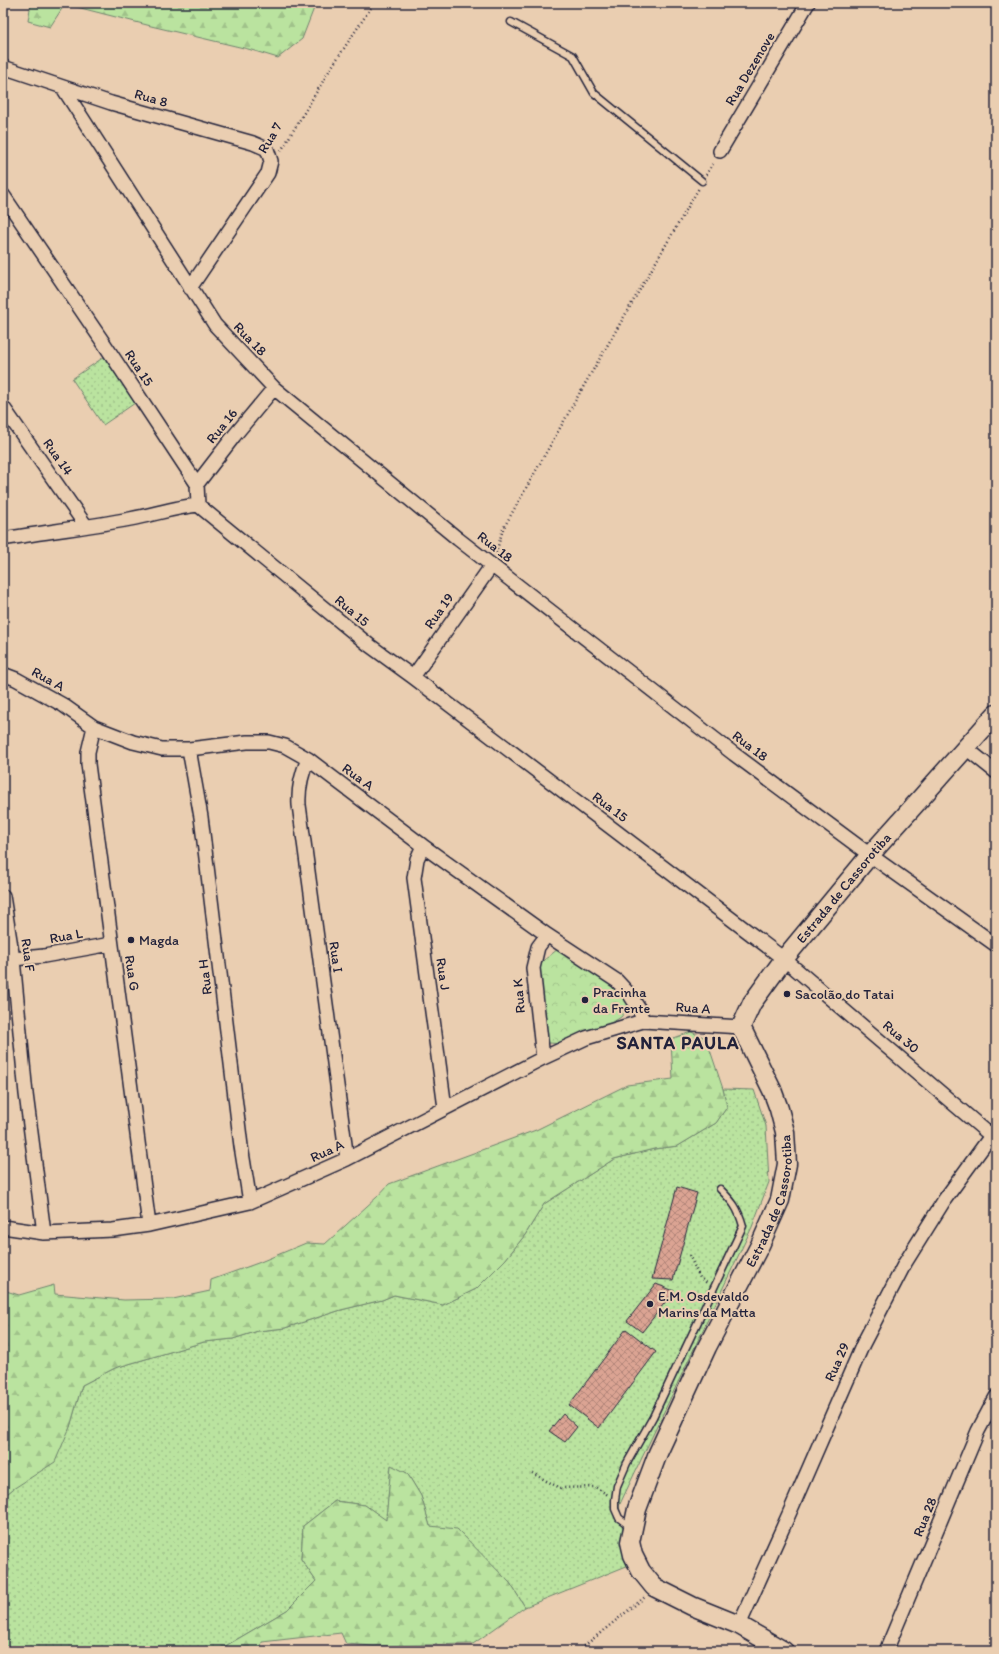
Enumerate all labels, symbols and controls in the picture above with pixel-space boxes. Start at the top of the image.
street label: Rua Dezenove [721,29,779,109]
street label: Rua 8 [132,85,170,111]
street label: Rua 7 [254,119,286,157]
street label: Rua 18 [230,319,270,360]
street label: Rua 15 [121,347,157,389]
street label: Rua 16 [203,405,241,447]
street label: Rua 14 [39,435,77,479]
street label: Rua 18 [474,528,516,566]
street label: Rua 19 [421,590,457,632]
street label: Rua 15 [331,592,373,630]
street label: Rua A [28,663,68,695]
street label: Rua 18 [729,727,772,765]
street label: Rua A [339,760,377,794]
street label: Rua 15 [589,788,631,826]
street label: Estrada de Cassorotiba [792,829,894,946]
street label: Rua L [48,925,84,947]
place label: Magda [139,932,179,949]
marker: Magda [126,935,136,945]
street label: Rua F [17,937,39,973]
street label: Rua I [325,940,347,974]
street label: Rua G [121,954,143,992]
street label: Rua J [432,957,454,991]
street label: Rua H [194,958,216,996]
street label: Rua K [509,978,529,1014]
place label: Pracinha da Frente [593,984,650,1017]
place label: Sacolão do Tatai [795,986,894,1003]
marker: Sacolão do Tatai [782,989,792,999]
marker: Pracinha da Frente [580,995,590,1005]
street label: Rua A [675,998,711,1018]
street label: Rua 30 [879,1017,923,1057]
district label: SANTA PAULA [617,1032,740,1054]
street label: Estrada de Cassorotiba [742,1134,796,1270]
street label: Rua A [307,1136,347,1166]
place label: E.M. Osdevaldo Marins da Matta [658,1288,756,1321]
marker: E.M. Osdevaldo Marins da Matta [645,1299,655,1309]
street label: Rua 29 [821,1340,853,1384]
street label: Rua 28 [909,1494,941,1539]

